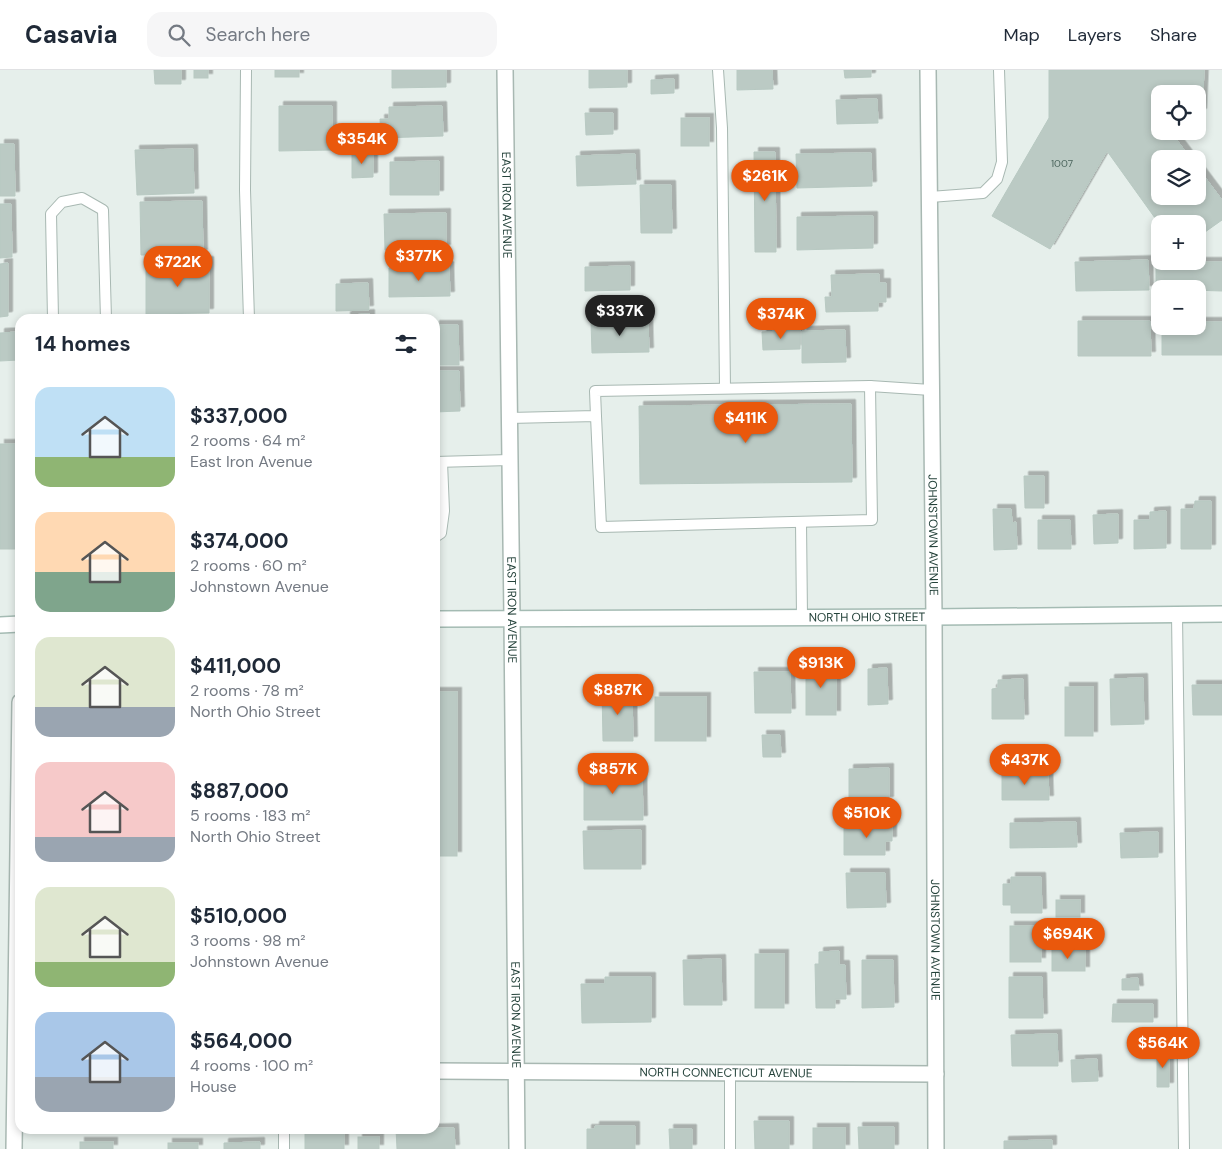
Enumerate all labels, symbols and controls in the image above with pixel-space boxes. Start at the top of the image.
search box [147,12,497,57]
text: Casavia [25,19,117,50]
icon: search [165,21,193,49]
text: Search here [205,22,310,47]
text: Map [1004,23,1040,47]
text: Layers [1068,23,1122,47]
text: Share [1150,23,1197,47]
map controls [1151,85,1206,335]
button: locate [1151,85,1206,140]
pin: $354K [327,122,397,165]
text: $354K [337,128,387,149]
button: layers [1151,150,1206,205]
street label: EAST IRON AVENUE [498,152,515,259]
house number: 1007 [1051,157,1073,170]
pin: $261K [730,160,800,202]
text: $261K [742,165,788,186]
button: + [1151,215,1206,270]
pin: $377K [384,240,454,282]
text: $377K [396,245,442,266]
pin: $722K [143,246,213,288]
text: $722K [155,251,202,272]
button: − [1151,280,1206,335]
pin: $337K [585,294,655,337]
pin: $374K [746,298,816,340]
text: $337K [596,300,644,321]
text: $374K [757,303,805,324]
text: 14 homes [35,330,131,358]
icon: filters [392,330,420,358]
text: $337,000 [190,402,288,430]
pin: $411K [711,402,781,444]
icon: home [75,407,135,467]
text: $411K [725,407,767,428]
text: 2 rooms · 64 m² [190,430,306,451]
text: East Iron Avenue [190,451,313,472]
street label: JOHNSTOWN AVENUE [924,474,942,596]
text: $374,000 [190,527,289,555]
icon: home [75,532,135,592]
text: 2 rooms · 60 m² [190,555,307,576]
street label: EAST IRON AVENUE [503,556,520,664]
text: Johnstown Avenue [190,576,329,597]
street label: NORTH OHIO STREET [809,609,926,626]
pin: $913K [786,646,856,689]
text: $411,000 [190,652,281,680]
text: $913K [798,652,844,673]
icon: home [75,657,135,717]
pin: $887K [583,674,653,716]
text: $887K [594,679,642,700]
text: 2 rooms · 78 m² [190,680,304,701]
text: North Ohio Street [190,701,321,722]
pin: $437K [990,744,1060,786]
text: $437K [1001,749,1049,770]
pin: $857K [578,752,648,795]
text: $857K [589,758,637,779]
text: $887,000 [190,777,289,805]
icon: home [75,782,135,842]
pin: $510K [832,796,902,839]
text: $510K [843,802,891,823]
text: 5 rooms · 183 m² [190,805,311,826]
text: North Ohio Street [190,826,321,847]
street label: JOHNSTOWN AVENUE [927,879,943,1001]
text: $510,000 [190,902,287,930]
icon: home [75,907,135,967]
pin: $694K [1033,918,1103,960]
text: $694K [1043,923,1093,944]
text: 3 rooms · 98 m² [190,930,306,951]
text: Johnstown Avenue [190,951,329,972]
street label: EAST IRON AVENUE [507,961,524,1069]
pin: $564K [1128,1026,1198,1069]
text: $564,000 [190,1027,292,1055]
icon: home [75,1032,135,1092]
text: $564K [1138,1032,1188,1053]
text: 4 rooms · 100 m² [190,1055,313,1076]
street label: NORTH CONNECTICUT AVENUE [639,1064,813,1081]
text: House [190,1076,237,1097]

